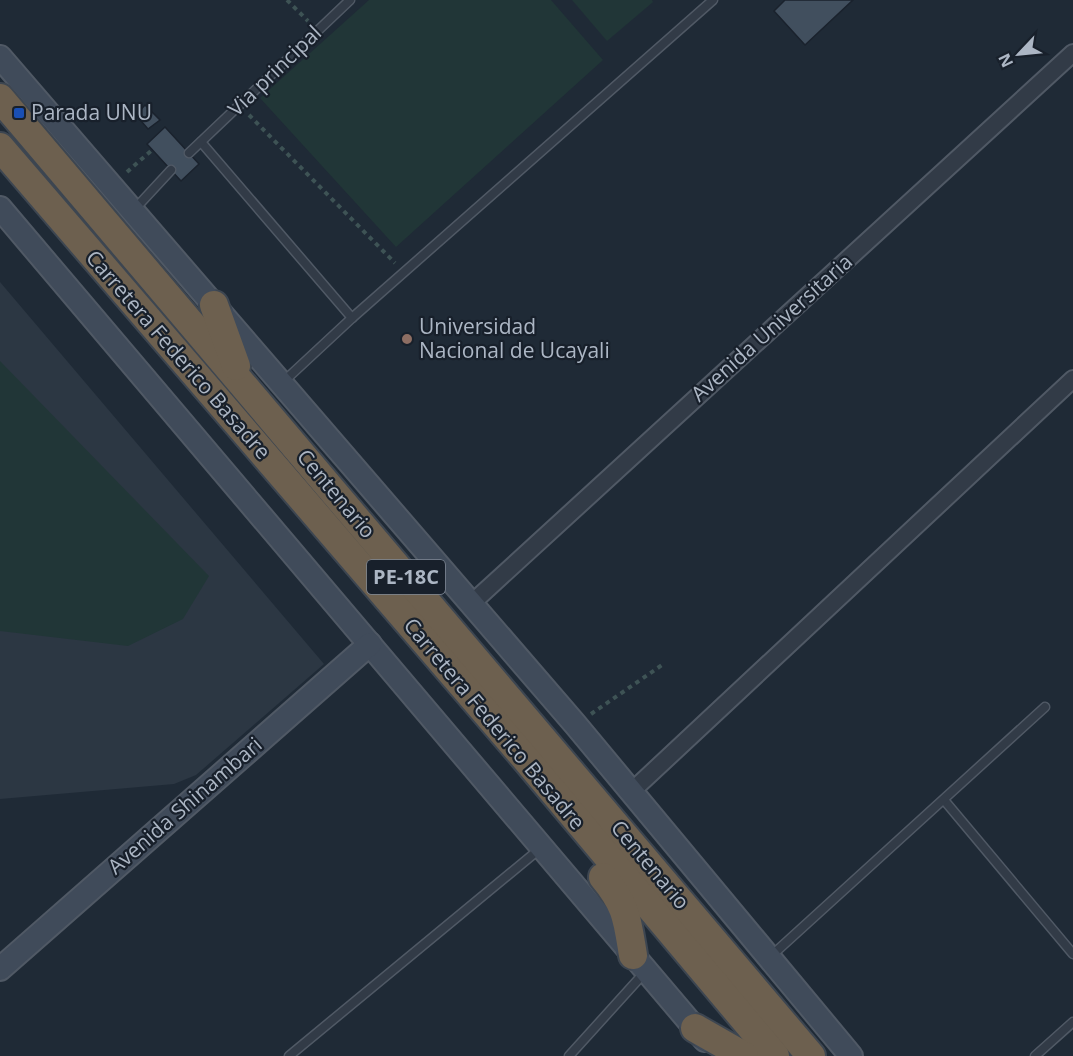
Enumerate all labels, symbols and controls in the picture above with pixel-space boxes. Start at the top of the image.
street label: Via principal [222,19,327,122]
north arrow [989,24,1049,84]
text: N [993,50,1018,71]
place label: Parada UNU [31,98,152,126]
marker: Parada UNU [12,106,26,120]
street label: Carretera Federico Basadre [80,244,277,465]
street label: Avenida Universitaria [685,247,858,407]
place label: Universidad Nacional de Ucayali [419,312,610,364]
marker: Universidad Nacional de Ucayali [400,332,414,346]
street label: Centenario [291,443,382,544]
road number: PE-18C [367,560,445,594]
street label: Carretera Federico Basadre [398,612,592,835]
street label: Avenida Shinambari [101,730,267,880]
street label: Centenario [605,814,696,915]

